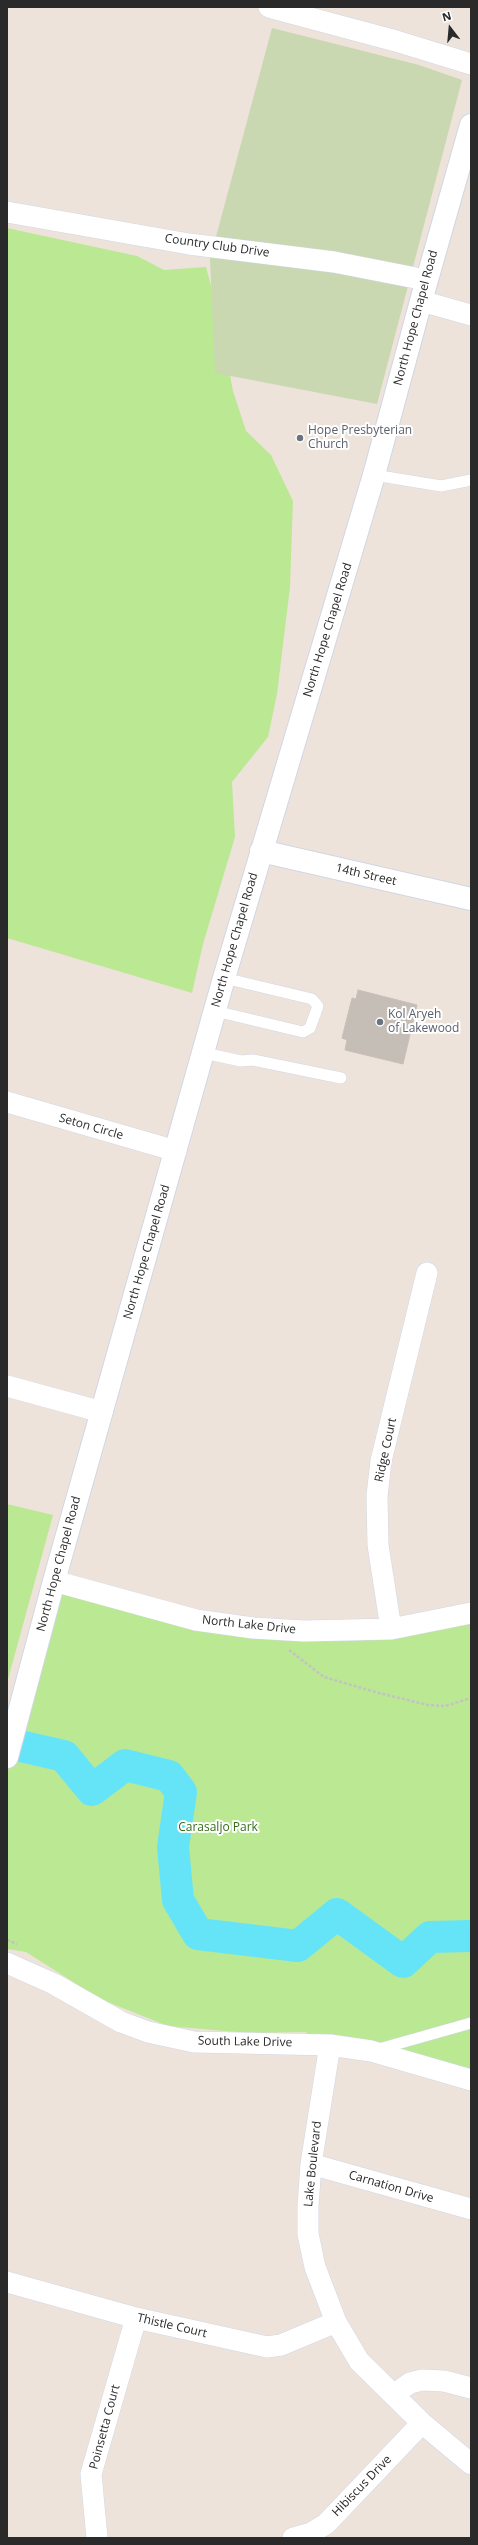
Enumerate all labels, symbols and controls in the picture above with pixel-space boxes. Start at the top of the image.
north arrow [430,8,470,48]
text: N [440,8,453,24]
street label: Country Club Drive [164,232,270,260]
street label: North Hope Chapel Road [391,249,441,387]
place label: Hope Presbyterian Church [308,424,412,452]
marker: Hope Presbyterian Church [295,433,305,443]
street label: North Hope Chapel Road [301,561,355,699]
street label: 14th Street [334,861,398,889]
street label: North Hope Chapel Road [209,871,261,1009]
place label: Kol Aryeh of Lakewood [388,1008,459,1036]
marker: Kol Aryeh of Lakewood [375,1017,385,1027]
street label: Seton Circle [57,1111,125,1143]
street label: North Hope Chapel Road [121,1183,173,1321]
street label: Ridge Court [372,1416,400,1484]
street label: North Hope Chapel Road [34,1495,84,1633]
street label: North Lake Drive [201,1613,297,1637]
park label: Carasaljo Park [178,1821,258,1835]
street label: South Lake Drive [198,2034,292,2050]
street label: Lake Boulevard [301,2120,325,2208]
street label: Carnation Drive [347,2168,435,2206]
street label: Thistle Court [136,2311,208,2341]
street label: Poinsetta Court [87,2383,123,2471]
street label: Hibiscus Drive [329,2452,395,2520]

